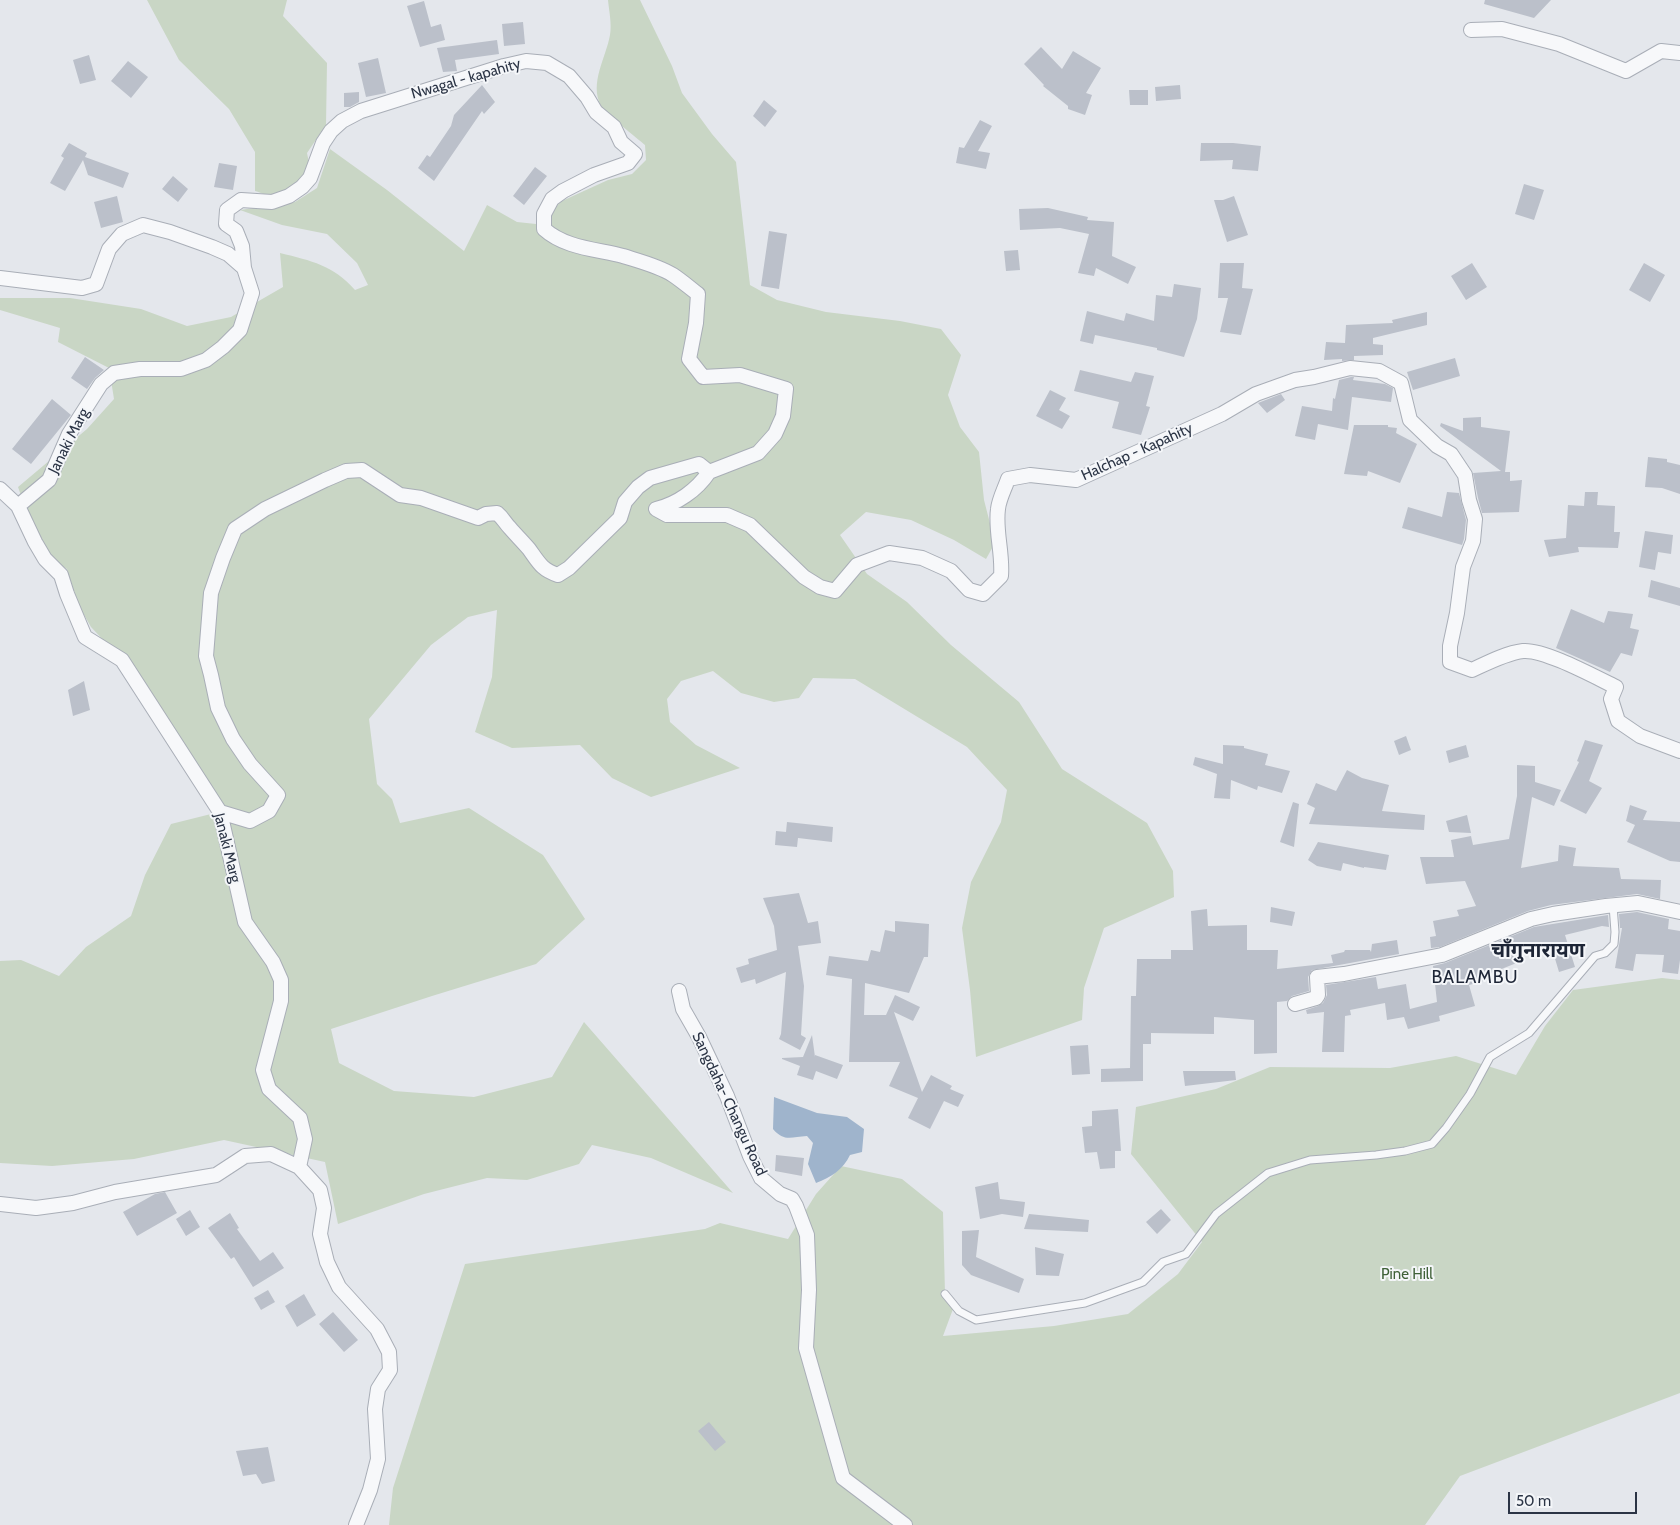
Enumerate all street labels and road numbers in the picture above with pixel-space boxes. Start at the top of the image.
street label: Nwagal - kapahity [409,55,523,103]
street label: Janaki Marg [45,405,93,477]
street label: Halchap - Kapahity [1079,419,1195,485]
street label: Janaki Marg [210,811,244,885]
street label: Sangdaha- Changu Road [688,1029,770,1179]

